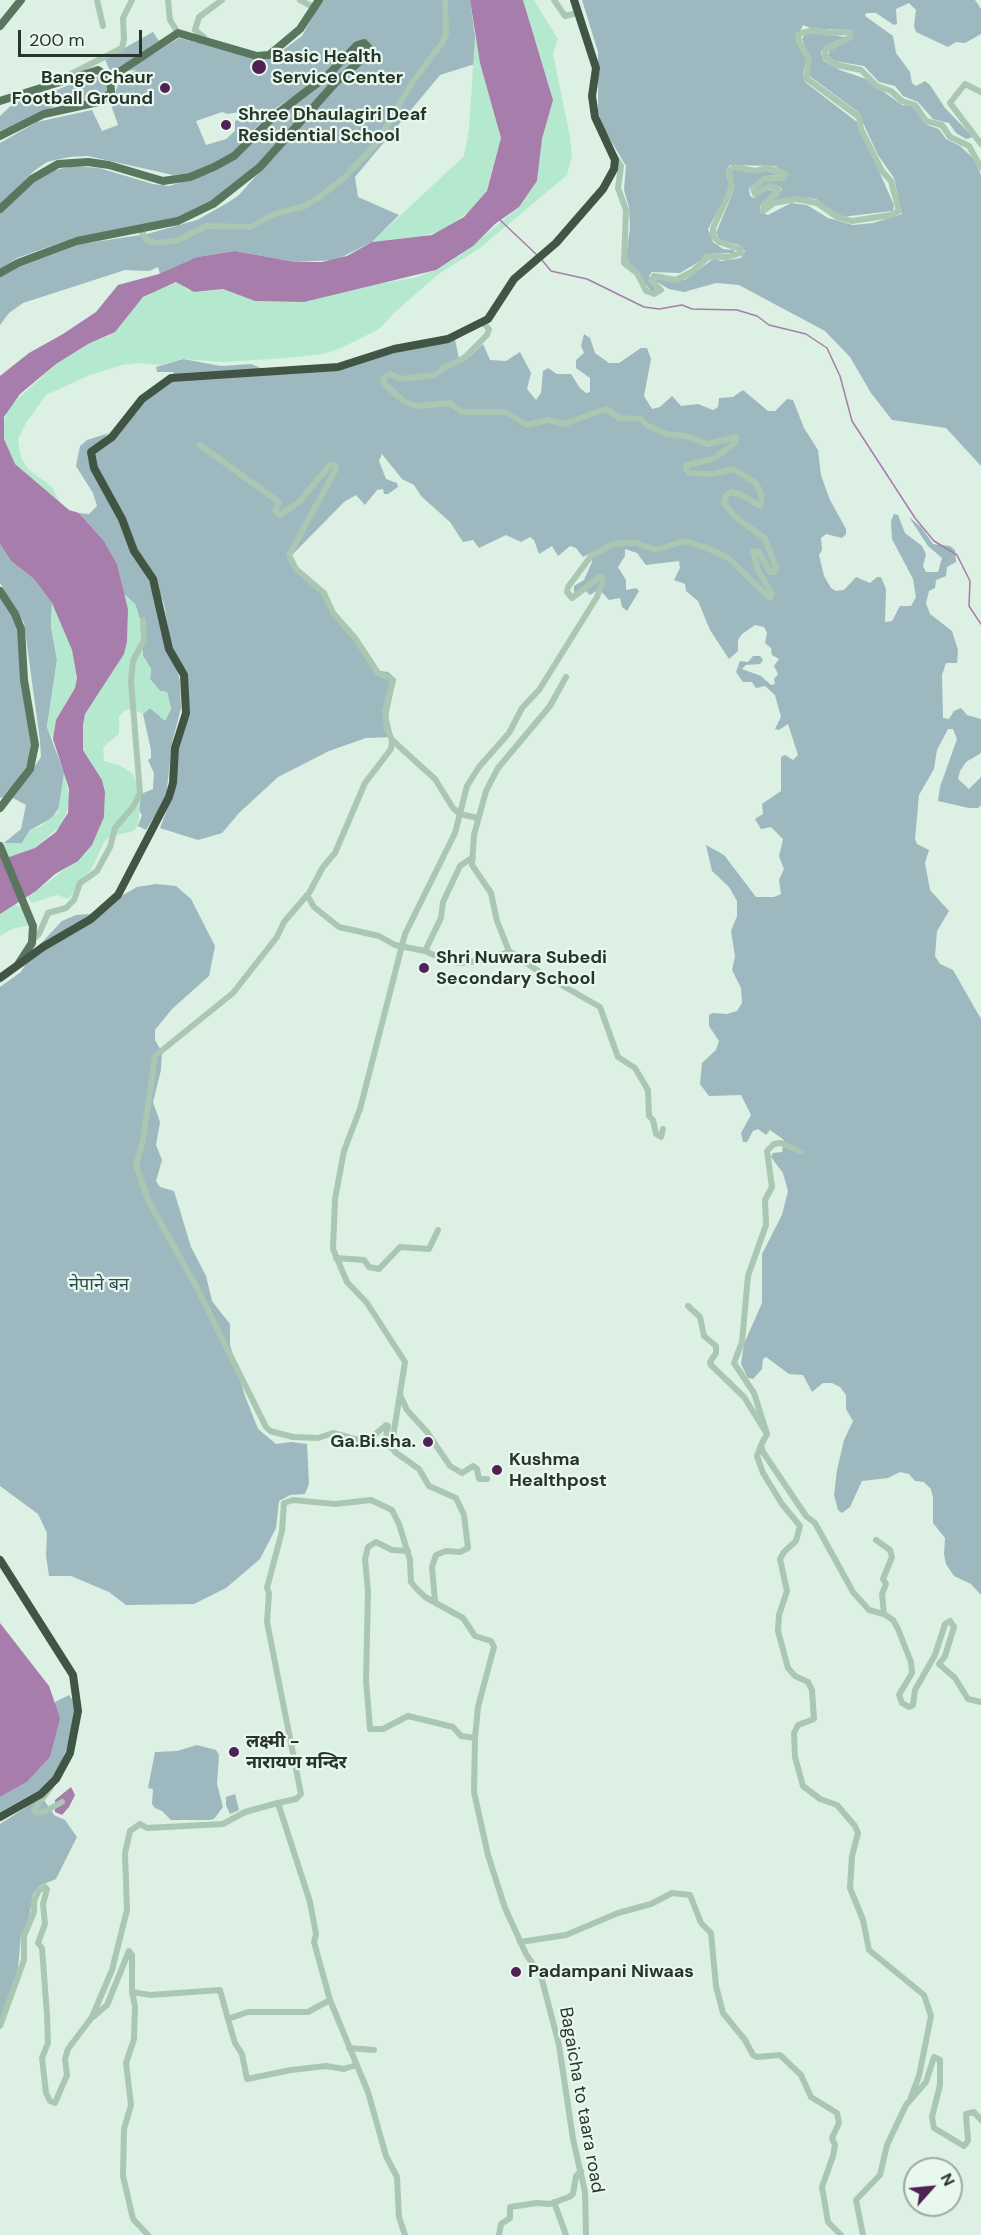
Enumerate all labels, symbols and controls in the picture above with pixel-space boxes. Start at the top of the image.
scale bar [21,18,146,56]
text: 200 m [29,28,85,52]
place label: Basic Health Service Center [272,46,403,88]
marker: Basic Health Service Center [250,58,268,76]
place label: Bange Chaur Football Ground [12,67,153,110]
marker: Bange Chaur Football Ground [158,81,172,95]
place label: Shree Dhaulagiri Deaf Residential School [238,104,427,146]
marker: Shree Dhaulagiri Deaf Residential School [219,118,233,132]
place label: Shri Nuwara Subedi Secondary School [436,947,607,990]
marker: Shri Nuwara Subedi Secondary School [417,961,431,975]
park label: नेपाने बन [69,1274,129,1296]
place label: Ga.Bi.sha. [330,1431,416,1453]
marker: Ga.Bi.sha. [421,1435,435,1449]
place label: Kushma Healthpost [509,1449,607,1492]
marker: Kushma Healthpost [490,1463,504,1477]
place label: लक्ष्मी - नारायण मन्दिर [246,1731,347,1774]
marker: लक्ष्मी - नारायण मन्दिर [227,1745,241,1759]
place label: Padampani Niwaas [528,1961,694,1983]
marker: Padampani Niwaas [509,1965,523,1979]
street label: Bagaicha to taara road [554,2005,608,2195]
north arrow [903,2157,963,2217]
text: N [936,2170,960,2189]

